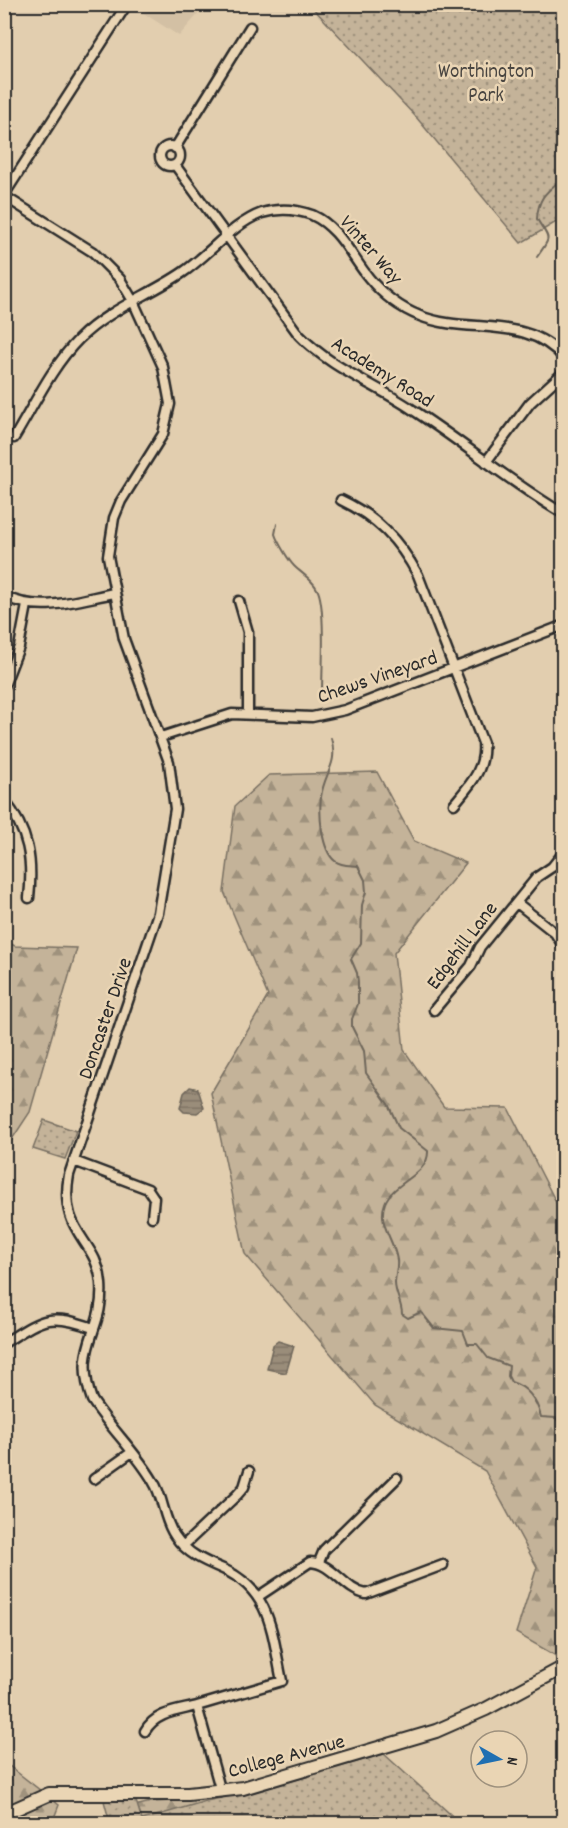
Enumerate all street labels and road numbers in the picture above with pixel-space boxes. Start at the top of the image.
street label: Vinter Way [331,210,409,293]
street label: Academy Road [324,330,438,417]
street label: Chews Vineyard [314,644,442,713]
street label: Edgehill Lane [420,896,507,997]
street label: Doncaster Drive [72,954,142,1084]
street label: College Avenue [225,1728,348,1788]

